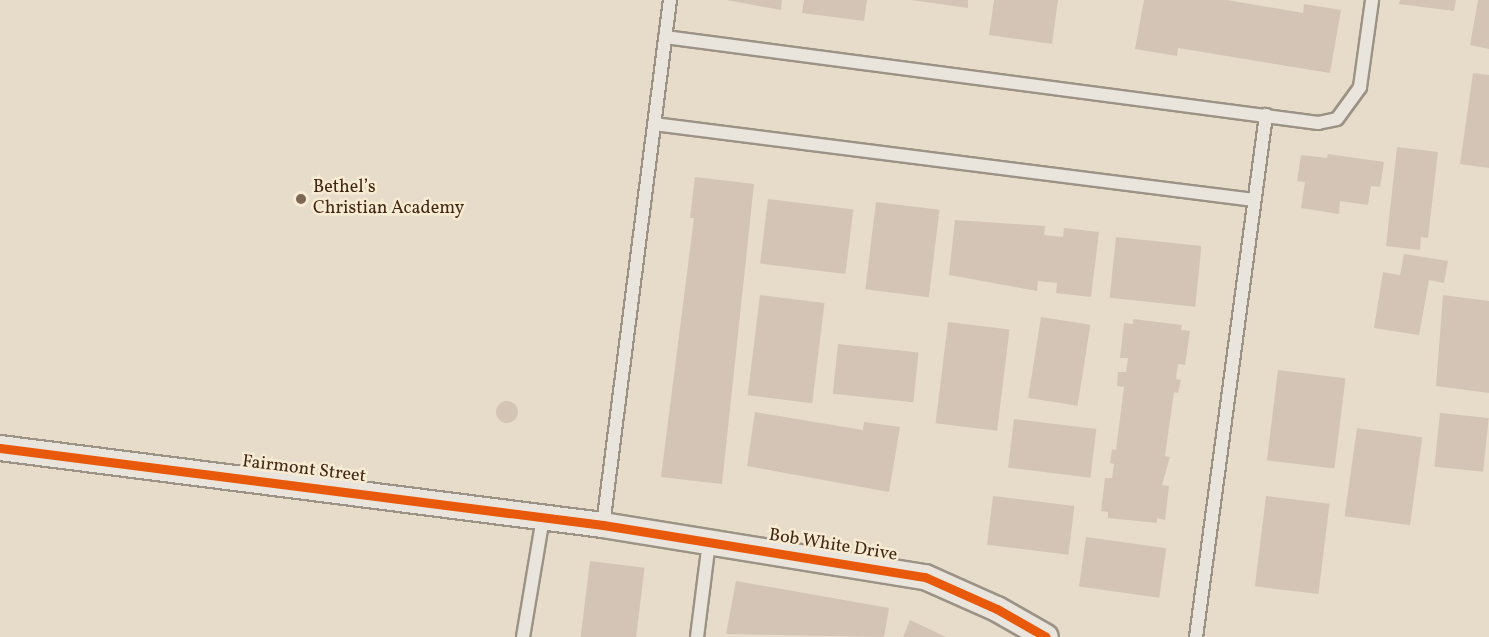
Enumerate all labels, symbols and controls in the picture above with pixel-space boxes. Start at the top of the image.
place label: Bethel’s Christian Academy [313,178,464,220]
marker: Bethel’s Christian Academy [294,192,308,206]
street label: Fairmont Street [241,452,367,488]
street label: Bob White Drive [767,525,899,567]

